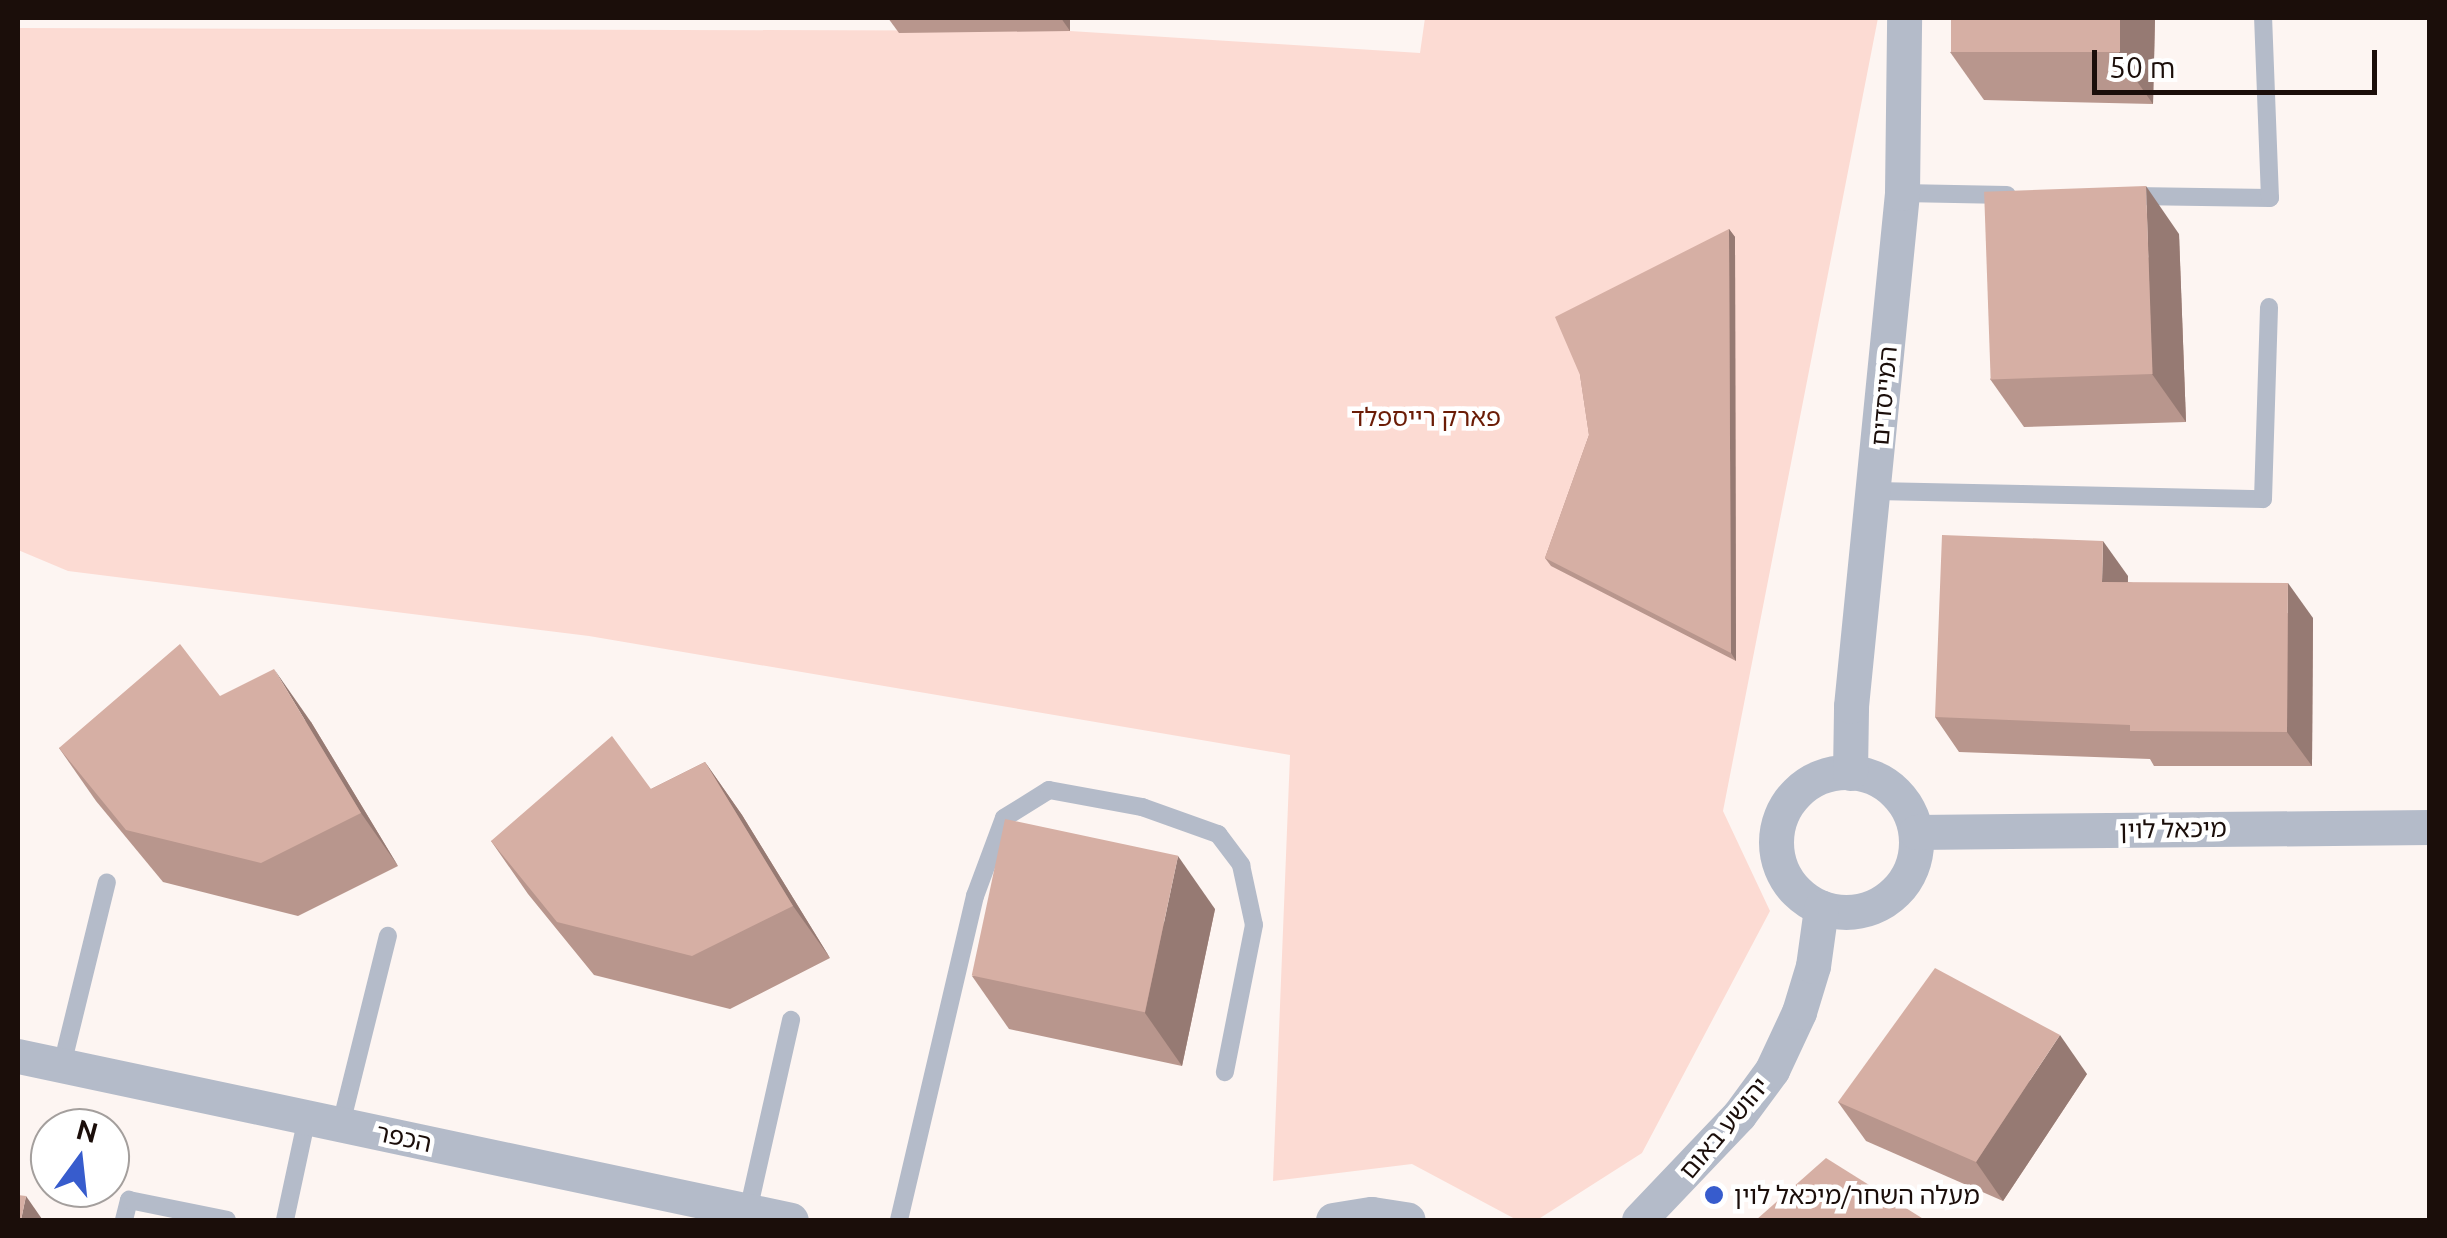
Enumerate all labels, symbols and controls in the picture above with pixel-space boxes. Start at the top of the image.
scale bar [2097,30,2382,92]
text: 50 m [2109,50,2176,84]
street label: המייסדים [1865,345,1903,447]
park label: פארק רייספלד [1351,402,1501,432]
street label: מיכאל לוין [2119,813,2227,845]
street label: יהושע באום [1673,1071,1775,1185]
north arrow [30,1108,130,1208]
text: N [73,1113,101,1148]
street label: הכפר [373,1118,435,1158]
place label: מעלה השחר/מיכאל לוין [1734,1180,1980,1210]
marker: מעלה השחר/מיכאל לוין [1703,1184,1725,1206]

